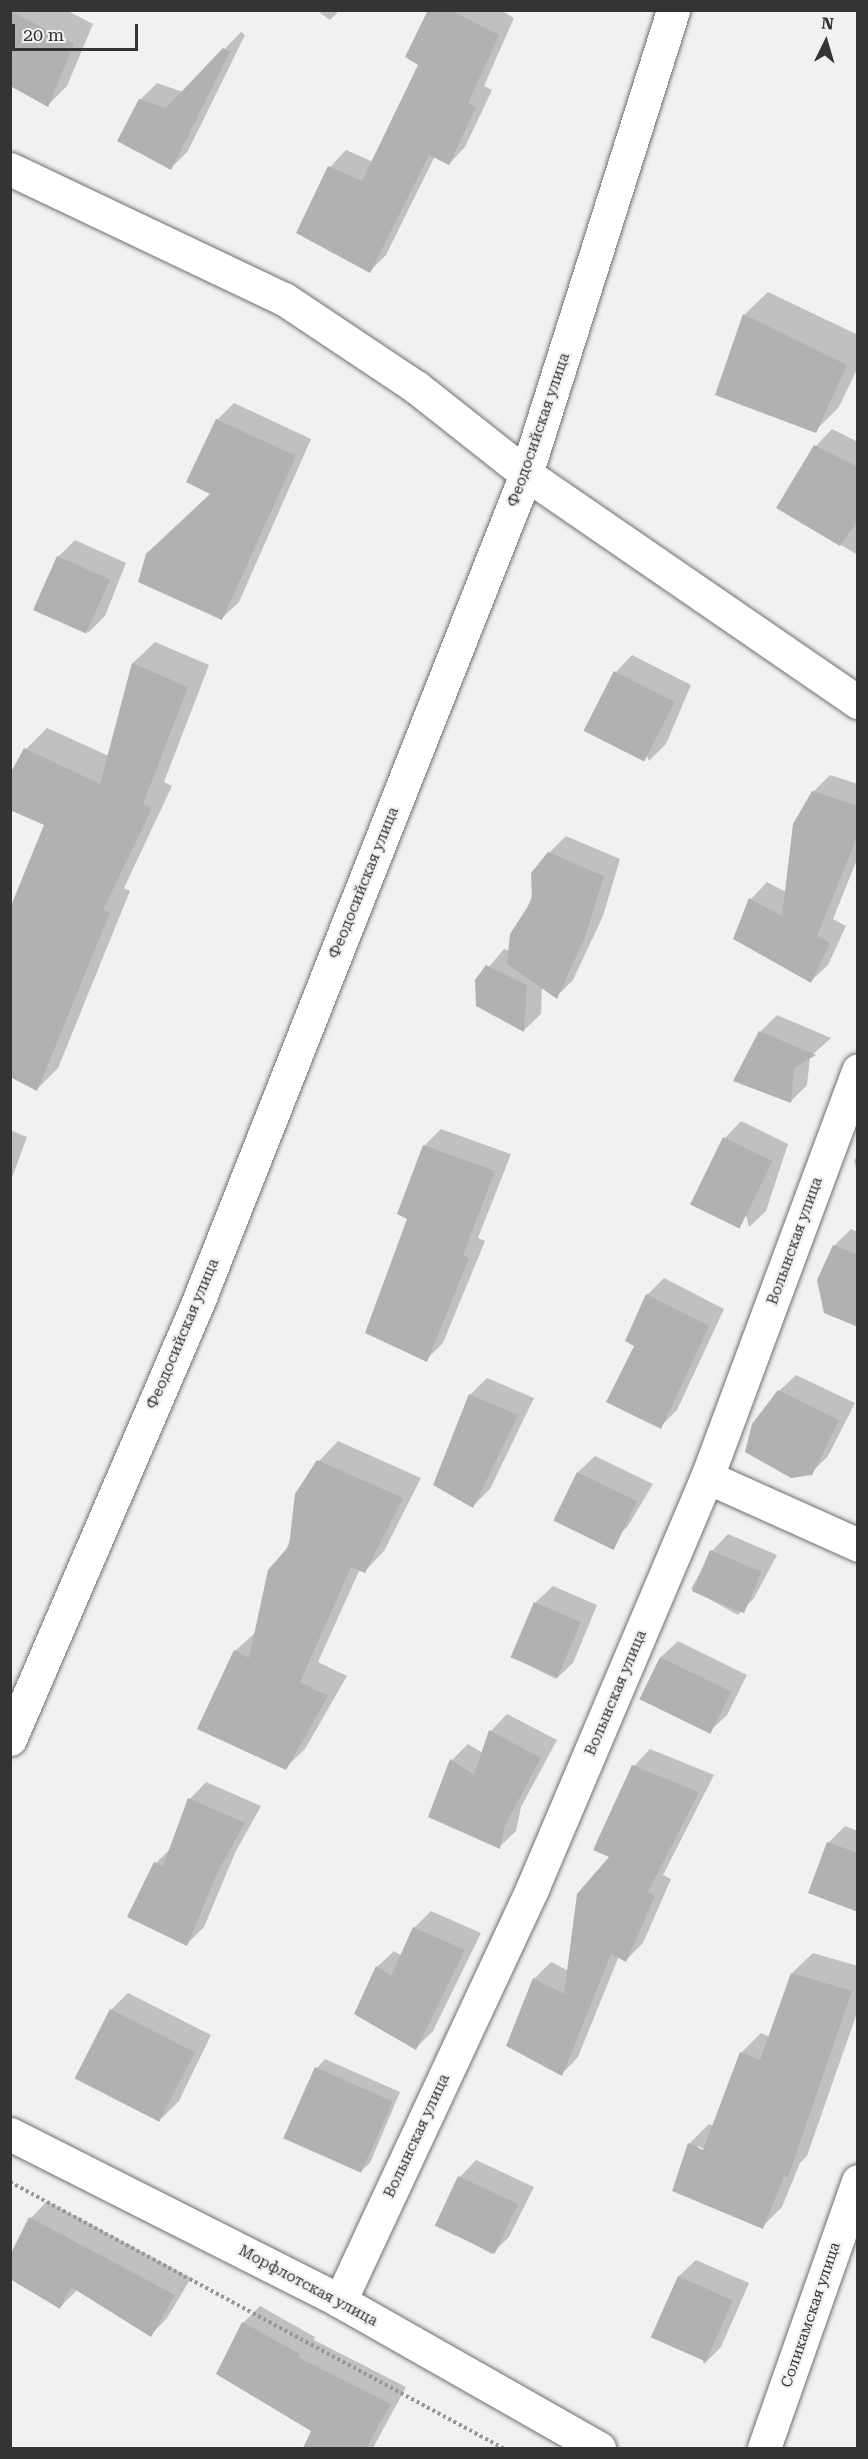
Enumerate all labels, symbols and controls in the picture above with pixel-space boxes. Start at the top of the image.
scale bar [15,12,141,50]
north arrow [796,12,856,72]
text: N [821,14,835,34]
text: 20 m [23,24,64,45]
street label: Феодосийская улица [504,351,574,509]
street label: Феодосийская улица [325,805,403,961]
street label: Волынская улица [764,1175,826,1307]
street label: Феодосийская улица [143,1256,223,1412]
street label: Волынская улица [581,1628,651,1758]
street label: Волынская улица [380,2071,454,2201]
street label: Соликамская улица [778,2240,844,2390]
street label: Морфлотская улица [235,2242,381,2330]

